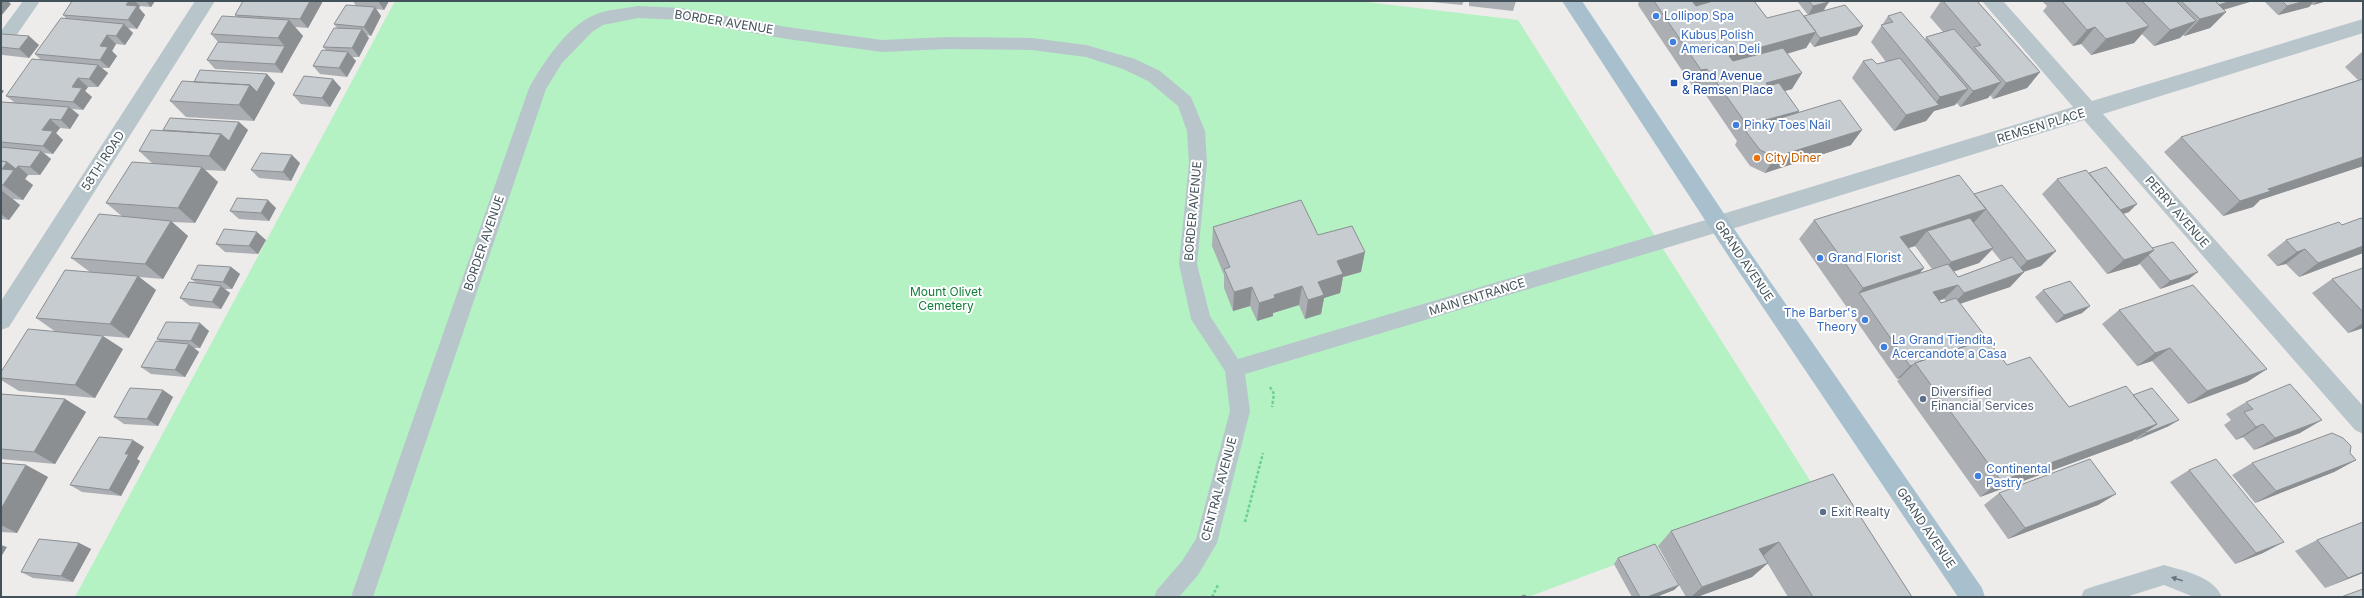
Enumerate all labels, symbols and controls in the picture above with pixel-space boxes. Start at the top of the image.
street label: BORDER AVENUE [674,6,775,37]
place label: Lollipop Spa [1664,8,1734,23]
marker: Lollipop Spa [1651,11,1661,21]
place label: Kubus Polish American Deli [1681,27,1760,56]
marker: Kubus Polish American Deli [1668,37,1678,47]
place label: Grand Avenue & Remsen Place [1682,68,1773,97]
marker: Grand Avenue & Remsen Place [1669,78,1679,88]
street label: REMSEN PLACE [1995,105,2087,146]
place label: Pinky Toes Nail [1744,117,1831,132]
marker: Pinky Toes Nail [1731,120,1741,130]
street label: 58TH ROAD [78,128,127,193]
place label: City Diner [1765,150,1822,165]
marker: City Diner [1752,153,1762,163]
street label: BORDER AVENUE [1181,161,1204,261]
street label: PERRY AVENUE [2142,173,2212,250]
street label: BORDER AVENUE [460,193,507,292]
street label: GRAND AVENUE [1712,217,1777,304]
place label: Grand Florist [1828,250,1901,265]
marker: Grand Florist [1815,253,1825,263]
street label: MAIN ENTRANCE [1427,275,1527,318]
park label: Mount Olivet Cemetery [910,284,982,313]
place label: The Barber's Theory [1784,305,1857,334]
marker: The Barber's Theory [1860,315,1870,325]
place label: La Grand Tiendita, Acercandote a Casa [1892,332,2007,361]
marker: La Grand Tiendita, Acercandote a Casa [1879,342,1889,352]
place label: Diversified Financial Services [1931,384,2034,413]
marker: Diversified Financial Services [1918,394,1928,404]
street label: CENTRAL AVENUE [1197,435,1240,543]
place label: Continental Pastry [1986,461,2051,490]
marker: Continental Pastry [1973,471,1983,481]
street label: GRAND AVENUE [1894,484,1959,571]
place label: Exit Realty [1831,504,1891,519]
marker: Exit Realty [1818,507,1828,517]
one-way arrow [2171,576,2183,582]

